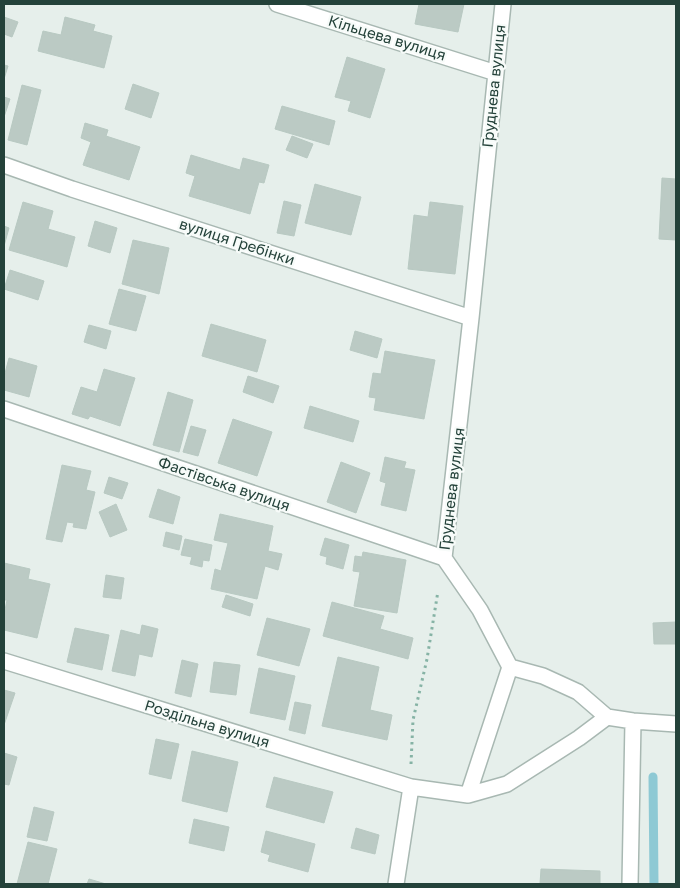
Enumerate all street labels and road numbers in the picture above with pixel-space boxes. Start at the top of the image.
street label: Кільцева вулиця [326,11,448,63]
street label: Груднева вулиця [478,24,508,148]
street label: вулиця Гребінки [177,214,297,268]
street label: Груднева вулиця [435,427,467,551]
street label: Фастівська вулиця [156,452,293,514]
street label: Роздільна вулиця [143,695,272,751]

